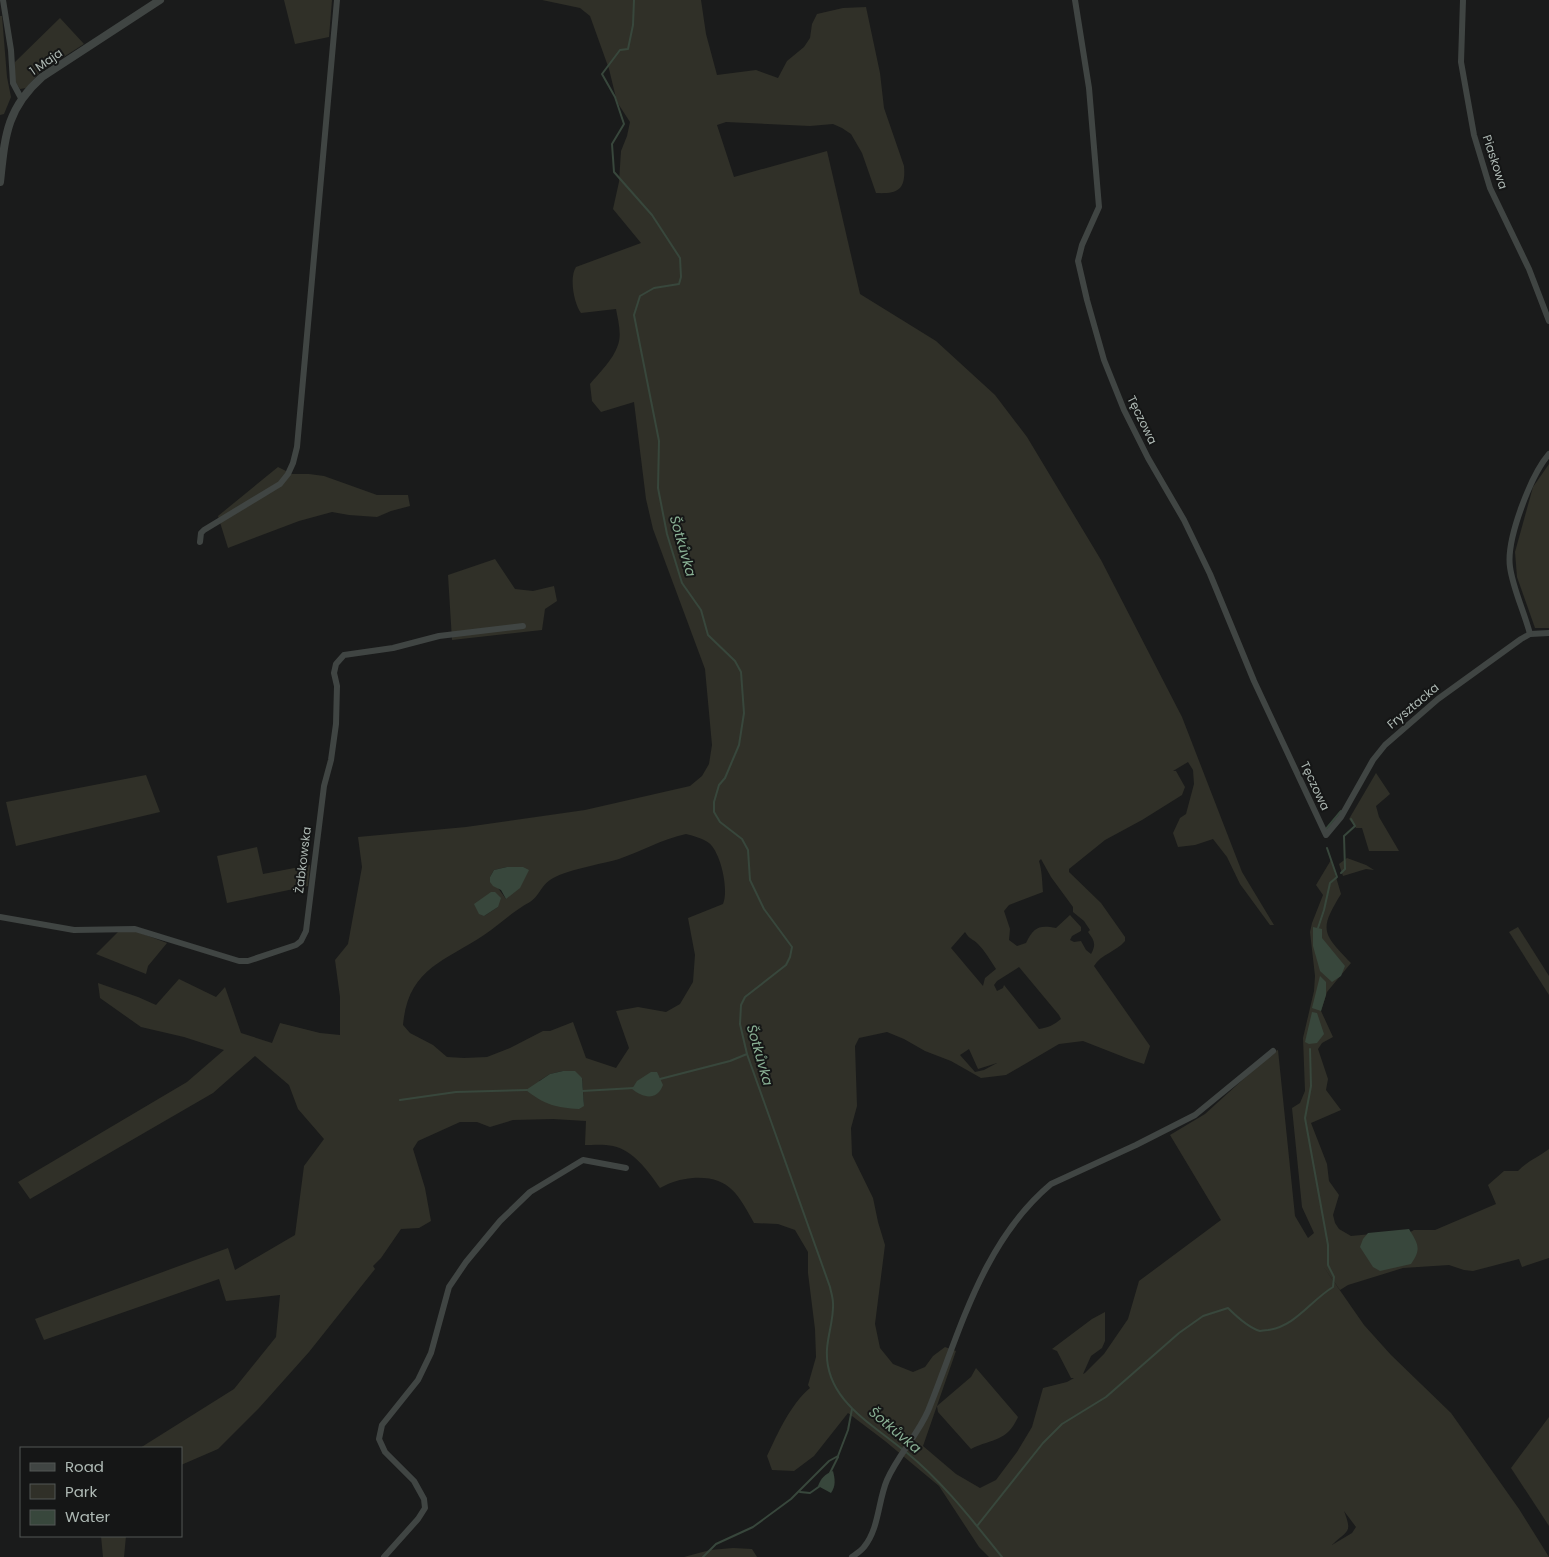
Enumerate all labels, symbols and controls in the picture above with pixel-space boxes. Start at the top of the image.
street label: 1 Maja [26,44,66,79]
street label: Piaskowa [1479,133,1512,191]
street label: Tęczowa [1123,393,1162,447]
water label: Šotkůvka [665,513,701,580]
street label: Frysztacka [1383,679,1442,732]
street label: Tęczowa [1297,758,1334,813]
street label: Żabkowska [290,826,315,894]
water label: Šotkůvka [742,1022,778,1089]
water label: Šotkůvka [864,1402,926,1458]
legend [20,1447,182,1537]
text: Road [65,1456,104,1477]
text: Park [65,1481,97,1502]
text: Water [65,1506,111,1527]

